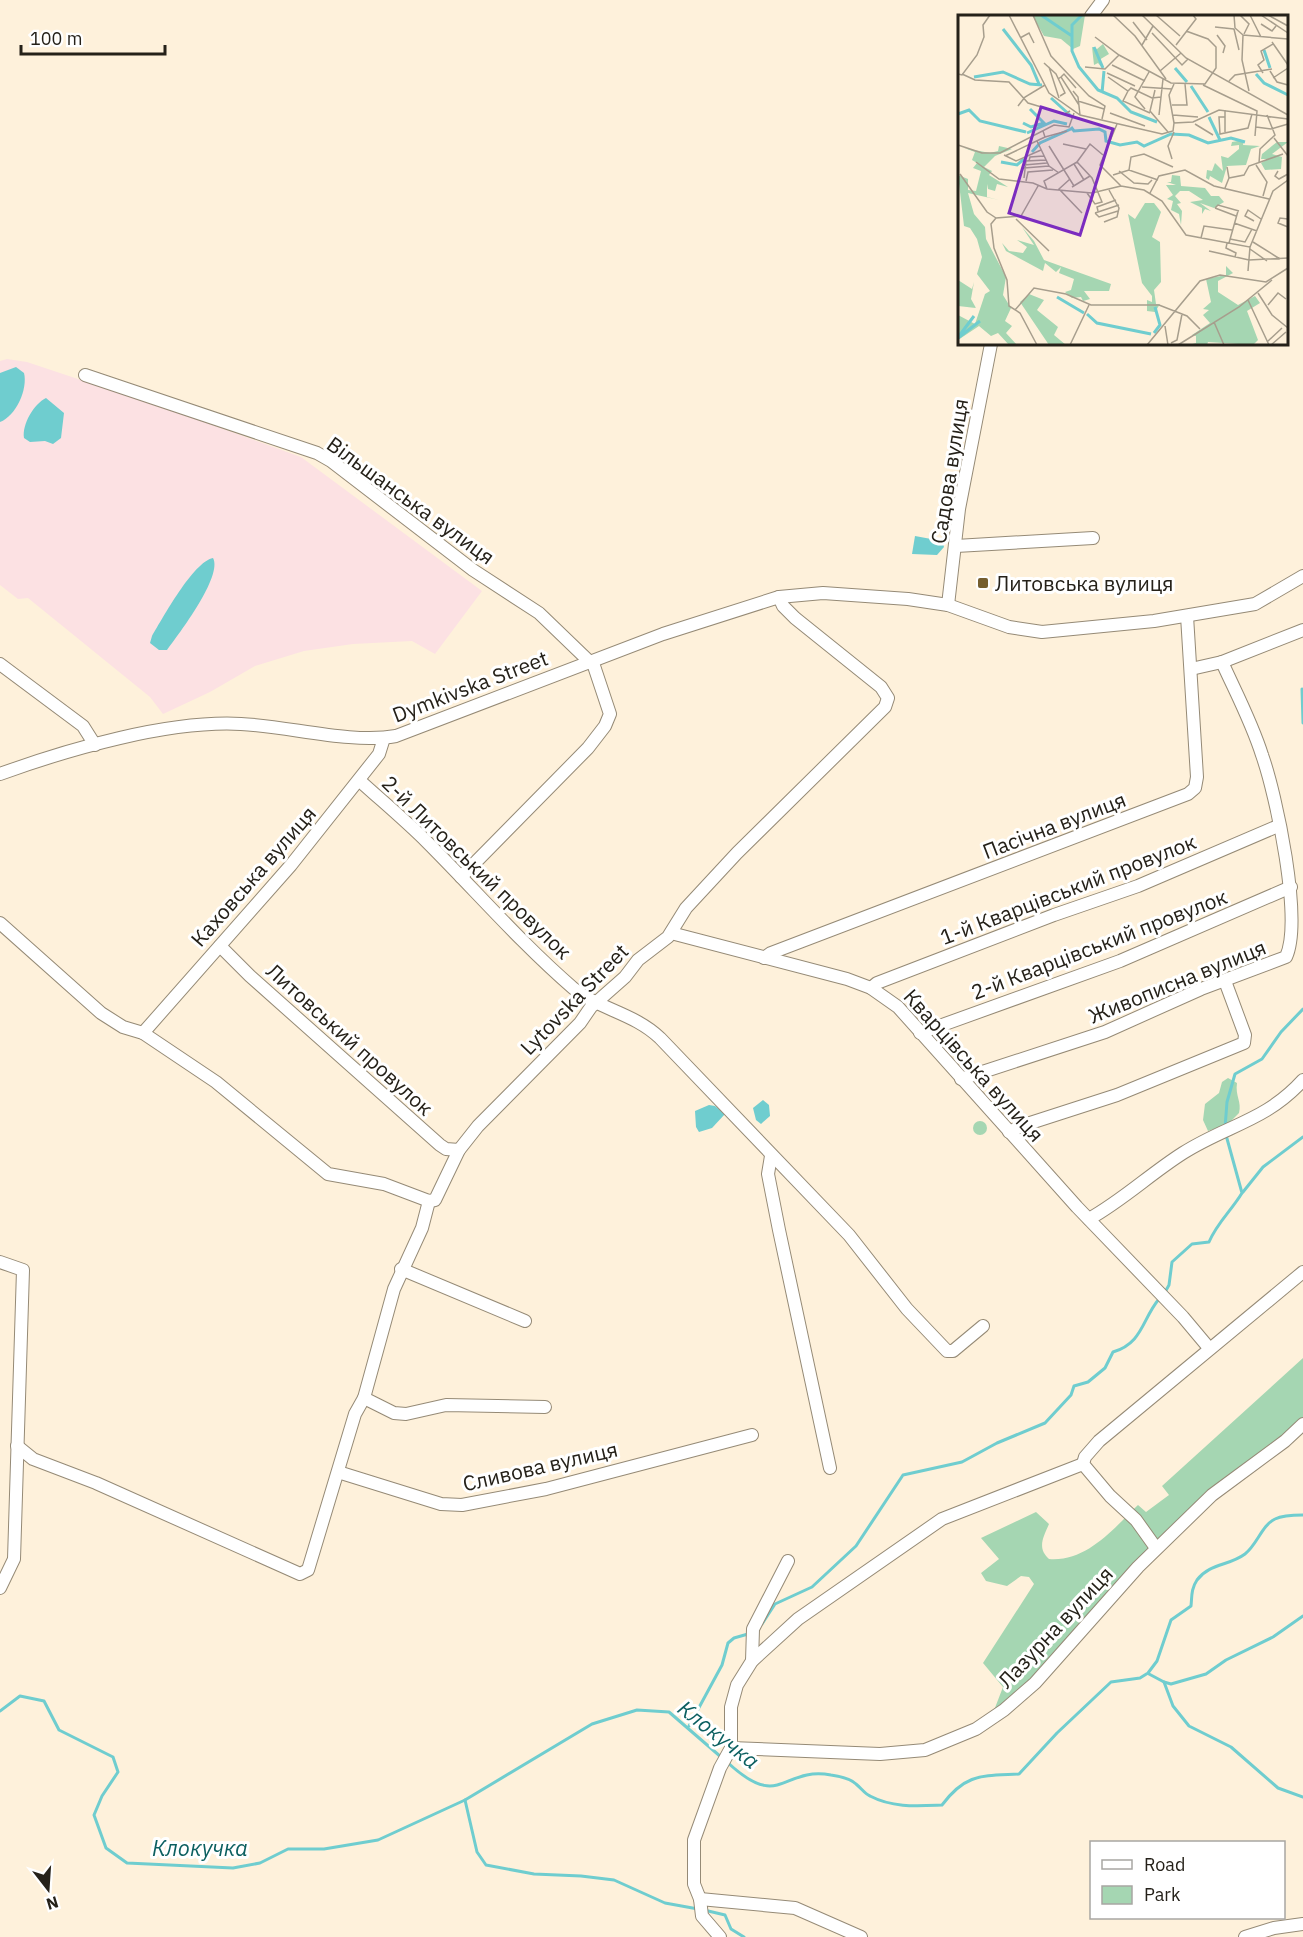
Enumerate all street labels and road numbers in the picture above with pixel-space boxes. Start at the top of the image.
street label: Садова вулиця [924,396,974,546]
street label: Вільшанська вулиця [322,430,500,570]
street label: Dymkivska Street [388,643,552,729]
street label: 2-й Литовський провулок [376,769,578,965]
street label: Пасічна вулиця [978,785,1130,865]
street label: Каховська вулиця [184,800,322,952]
street label: 1-й Кварцівський провулок [936,827,1200,951]
street label: 2-й Кварцівський провулок [967,882,1231,1006]
street label: Живописна вулиця [1084,933,1270,1029]
street label: Lytovska Street [514,937,634,1061]
street label: Литовський провулок [261,957,439,1121]
street label: Кварцівська вулиця [898,982,1050,1148]
street label: Сливова вулиця [460,1435,620,1497]
street label: Лазурна вулиця [991,1560,1119,1694]

